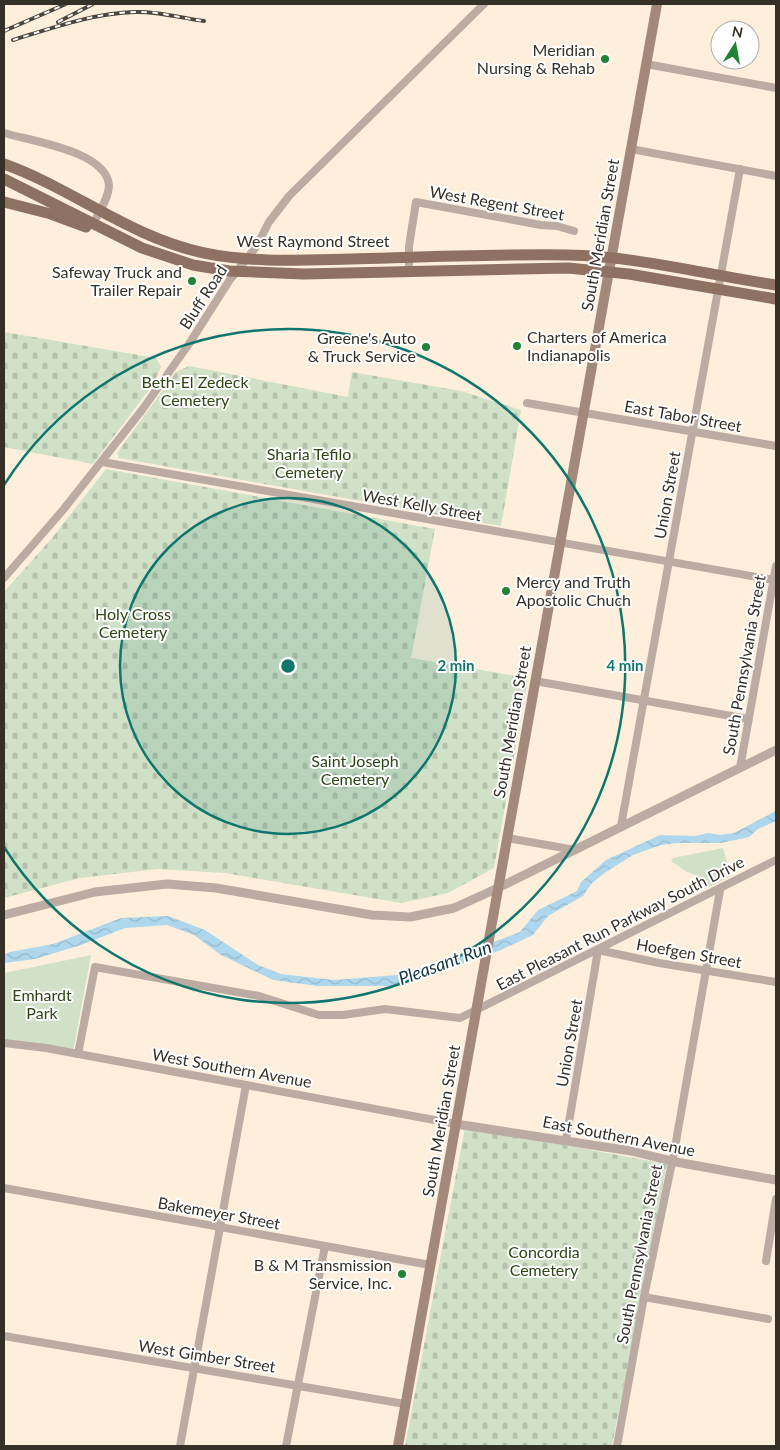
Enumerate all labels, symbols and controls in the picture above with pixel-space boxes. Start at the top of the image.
north arrow [710,20,760,70]
text: N [731,22,744,41]
place label: Meridian Nursing & Rehab [477,40,595,77]
marker: Meridian Nursing & Rehab [599,53,611,65]
street label: South Meridian Street [577,157,622,312]
street label: West Regent Street [428,181,566,224]
street label: West Raymond Street [236,231,390,250]
street label: Bluff Road [175,261,230,332]
place label: Safeway Truck and Trailer Repair [52,262,182,299]
marker: Safeway Truck and Trailer Repair [186,275,198,287]
place label: Charters of America Indianapolis [527,327,667,364]
place label: Greene's Auto & Truck Service [308,328,416,365]
marker: Charters of America Indianapolis [511,340,523,352]
marker: Greene's Auto & Truck Service [420,341,432,353]
park label: Beth-El Zedeck Cemetery [141,372,249,409]
street label: East Tabor Street [623,396,743,435]
park label: Sharia Tefilo Cemetery [267,444,351,481]
street label: Union Street [649,449,684,540]
street label: West Kelly Street [361,485,484,524]
place label: Mercy and Truth Apostolic Chuch [516,572,631,609]
street label: South Pennsylvania Street [718,573,769,757]
marker: Mercy and Truth Apostolic Chuch [500,585,512,597]
park label: Holy Cross Cemetery [95,604,171,641]
street label: South Meridian Street [489,644,534,799]
text: 2 min [437,656,475,674]
text: 4 min [606,656,644,674]
centre of rings [279,657,297,675]
park label: Saint Joseph Cemetery [311,751,399,788]
street label: East Pleasant Run Parkway South Drive [493,851,747,994]
street label: Hoefgen Street [635,934,744,971]
water label: Pleasant Run [395,935,494,989]
park label: Emhardt Park [12,985,72,1022]
street label: Union Street [551,997,586,1088]
street label: South Meridian Street [418,1043,463,1198]
street label: West Southern Avenue [151,1044,313,1091]
street label: East Southern Avenue [541,1111,697,1160]
street label: South Pennsylvania Street [612,1162,665,1345]
street label: Bakemeyer Street [156,1192,282,1233]
park label: Concordia Cemetery [508,1242,580,1279]
place label: B & M Transmission Service, Inc. [254,1255,392,1292]
marker: B & M Transmission Service, Inc. [396,1268,408,1280]
street label: West Gimber Street [137,1335,277,1376]

